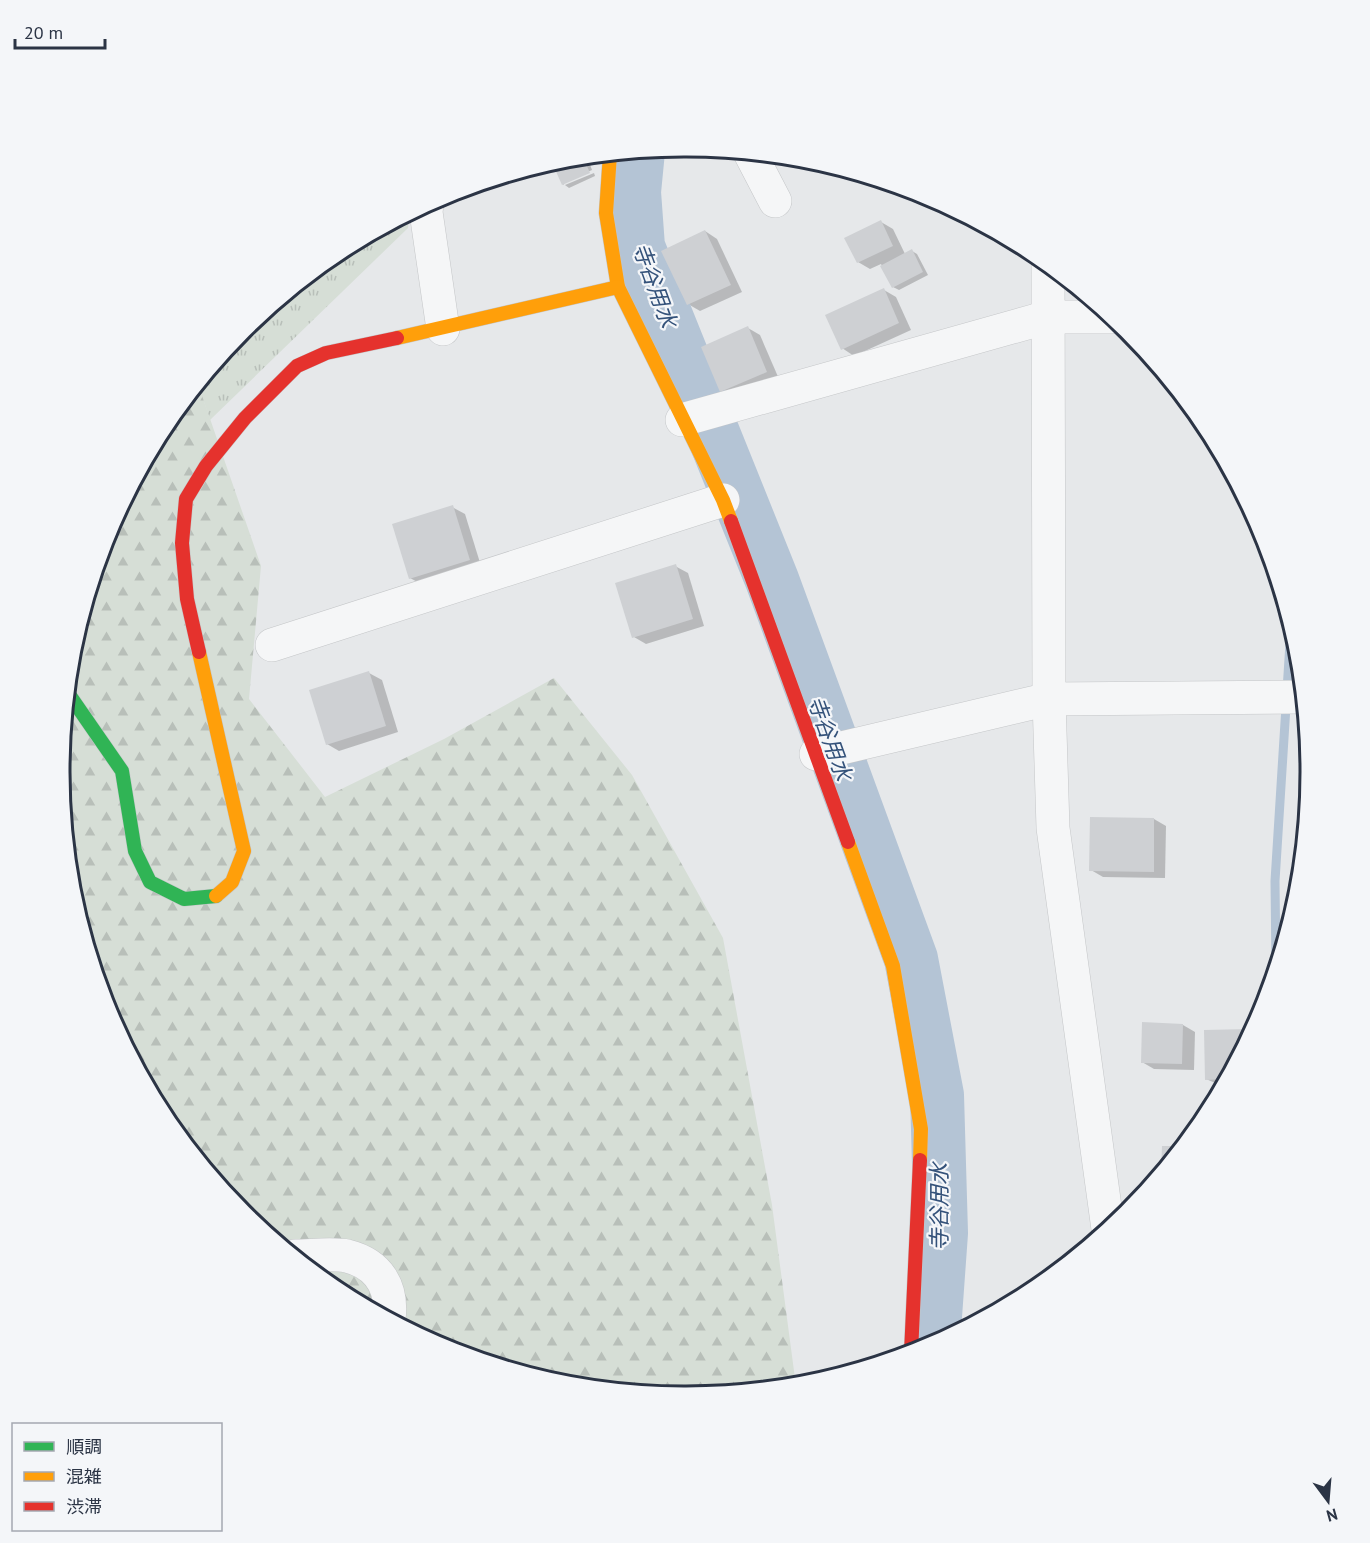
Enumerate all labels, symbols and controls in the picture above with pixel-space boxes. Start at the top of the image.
scale bar [15,12,105,50]
text: 20 m [24,21,63,44]
water label: 寺谷用水 [627,239,684,333]
water label: 寺谷用水 [802,692,859,786]
water label: 寺谷用水 [925,1161,953,1251]
legend [12,1423,222,1531]
text: 順調 [66,1435,102,1458]
text: 混雑 [66,1465,102,1488]
north arrow [1298,1471,1358,1531]
text: 渋滞 [66,1495,102,1518]
text: N [1324,1504,1340,1526]

